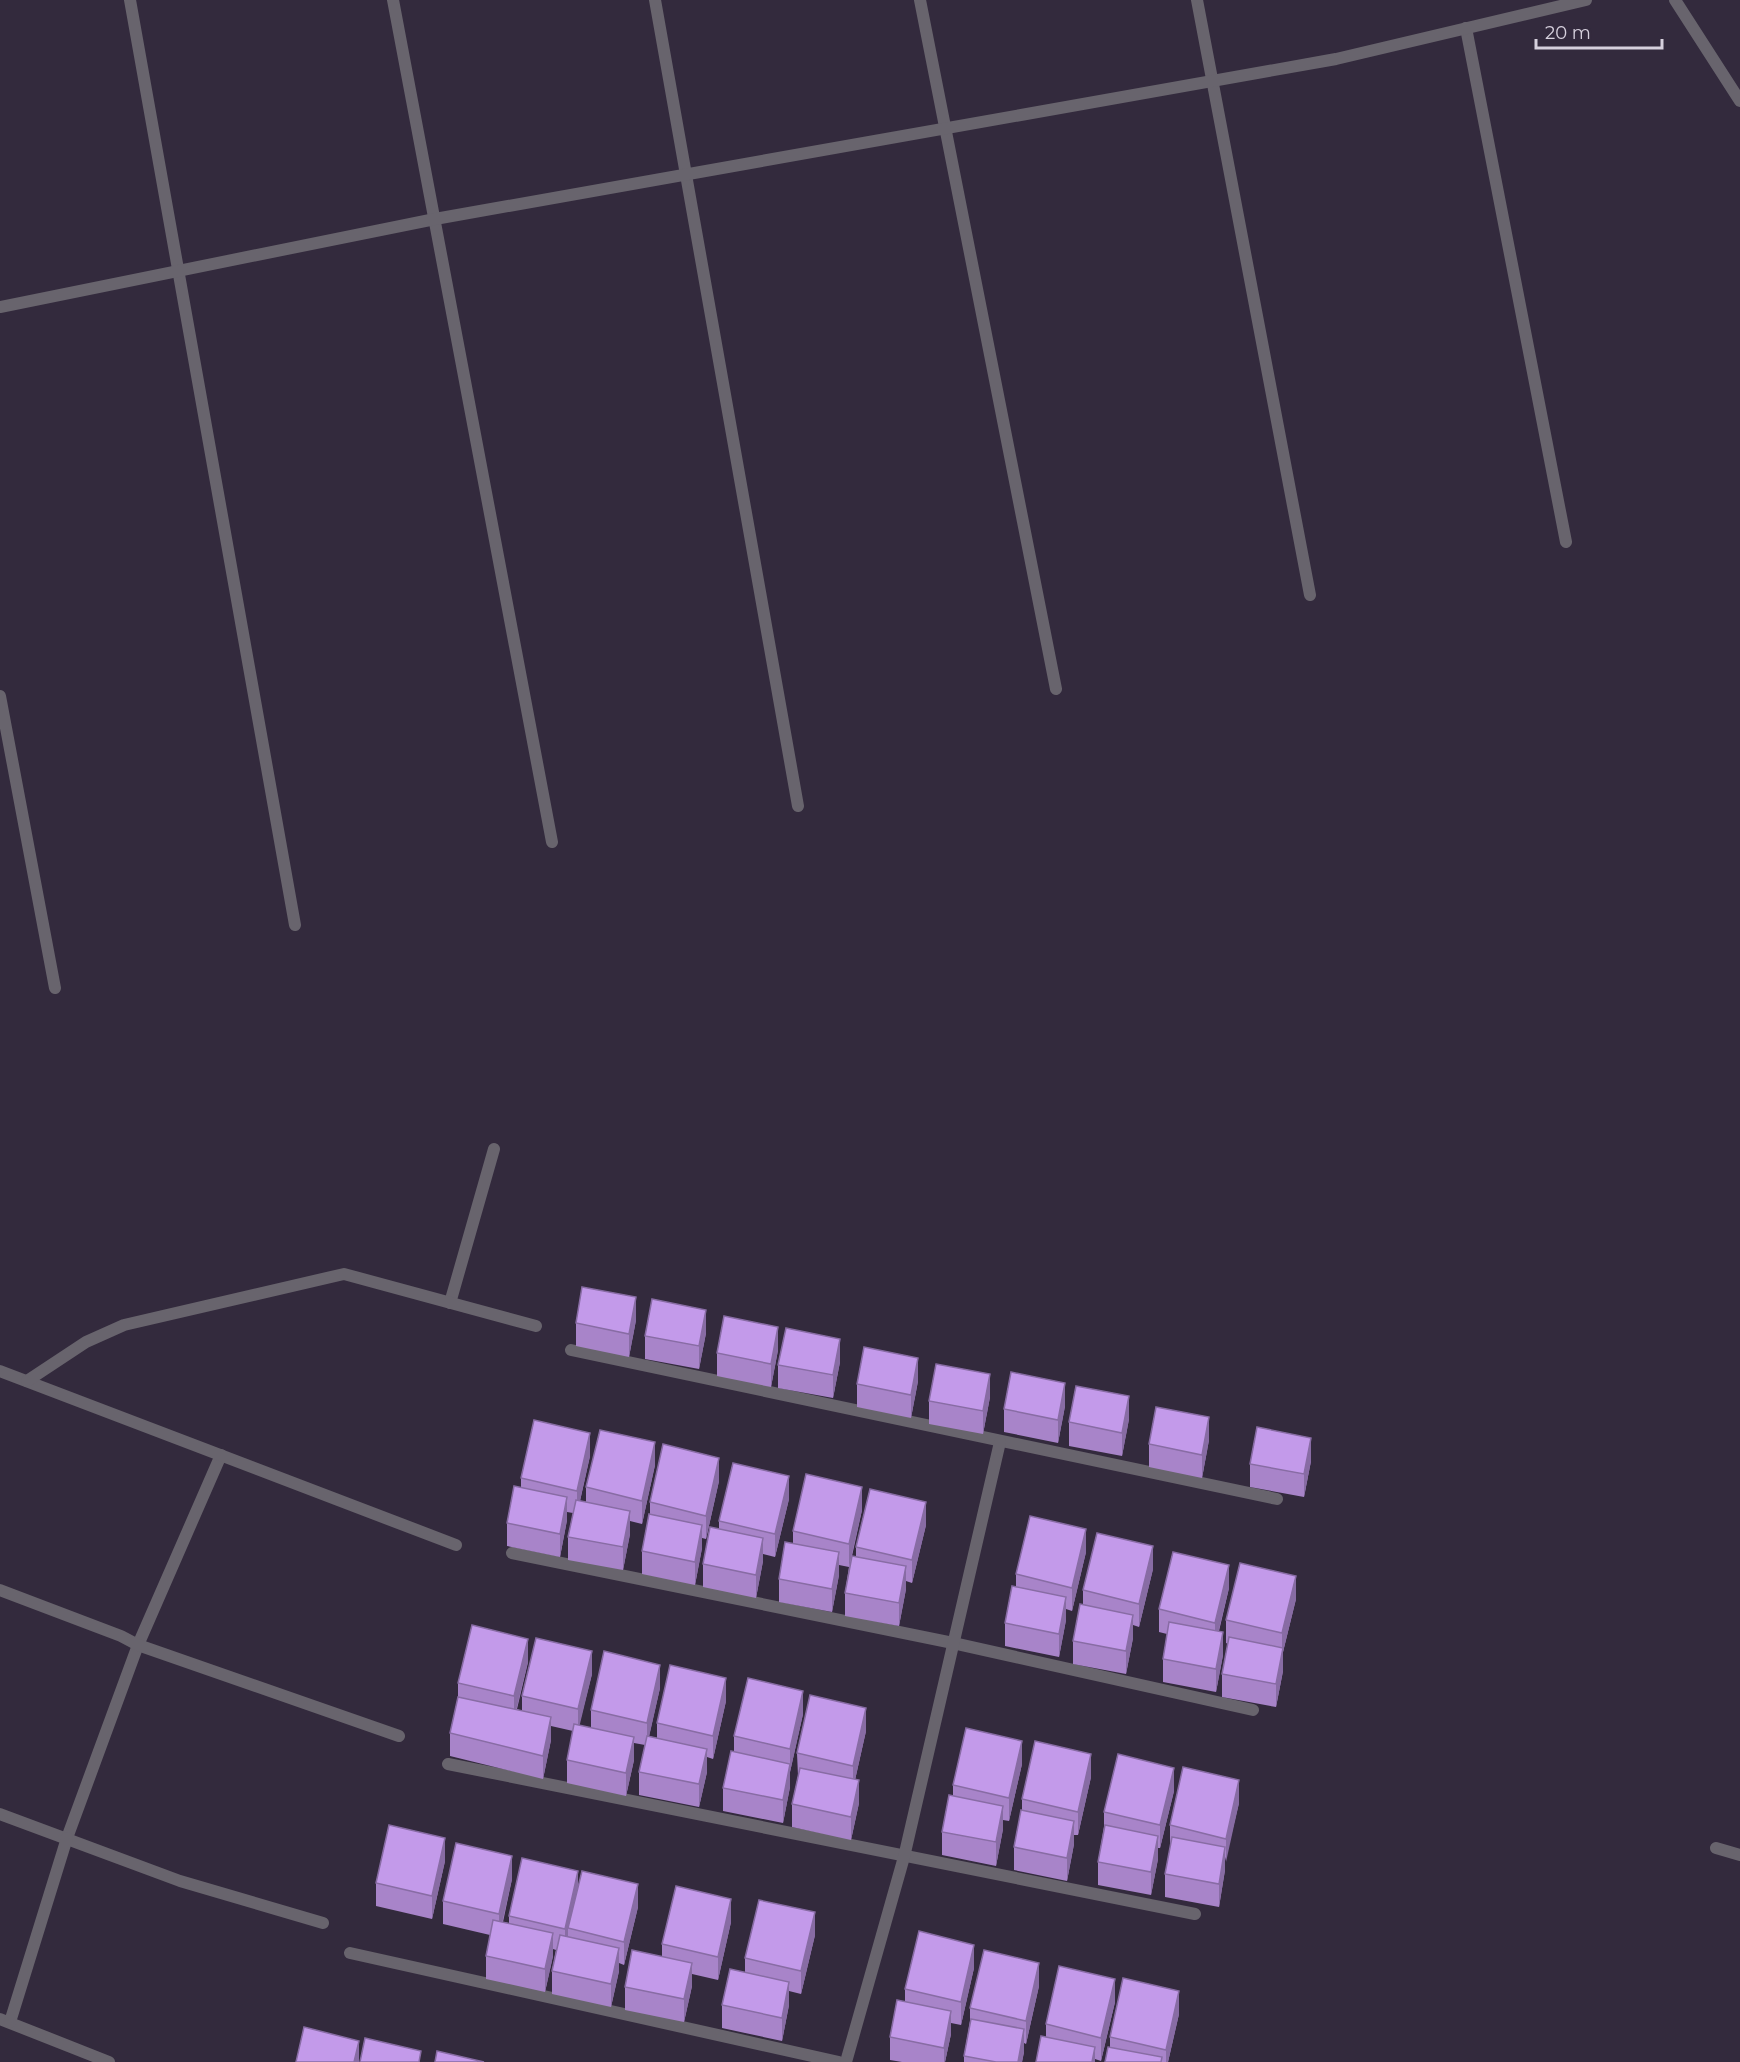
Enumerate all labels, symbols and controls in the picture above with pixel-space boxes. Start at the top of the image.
scale bar [1536,12,1662,50]
text: 20 m [1545,22,1591,44]

